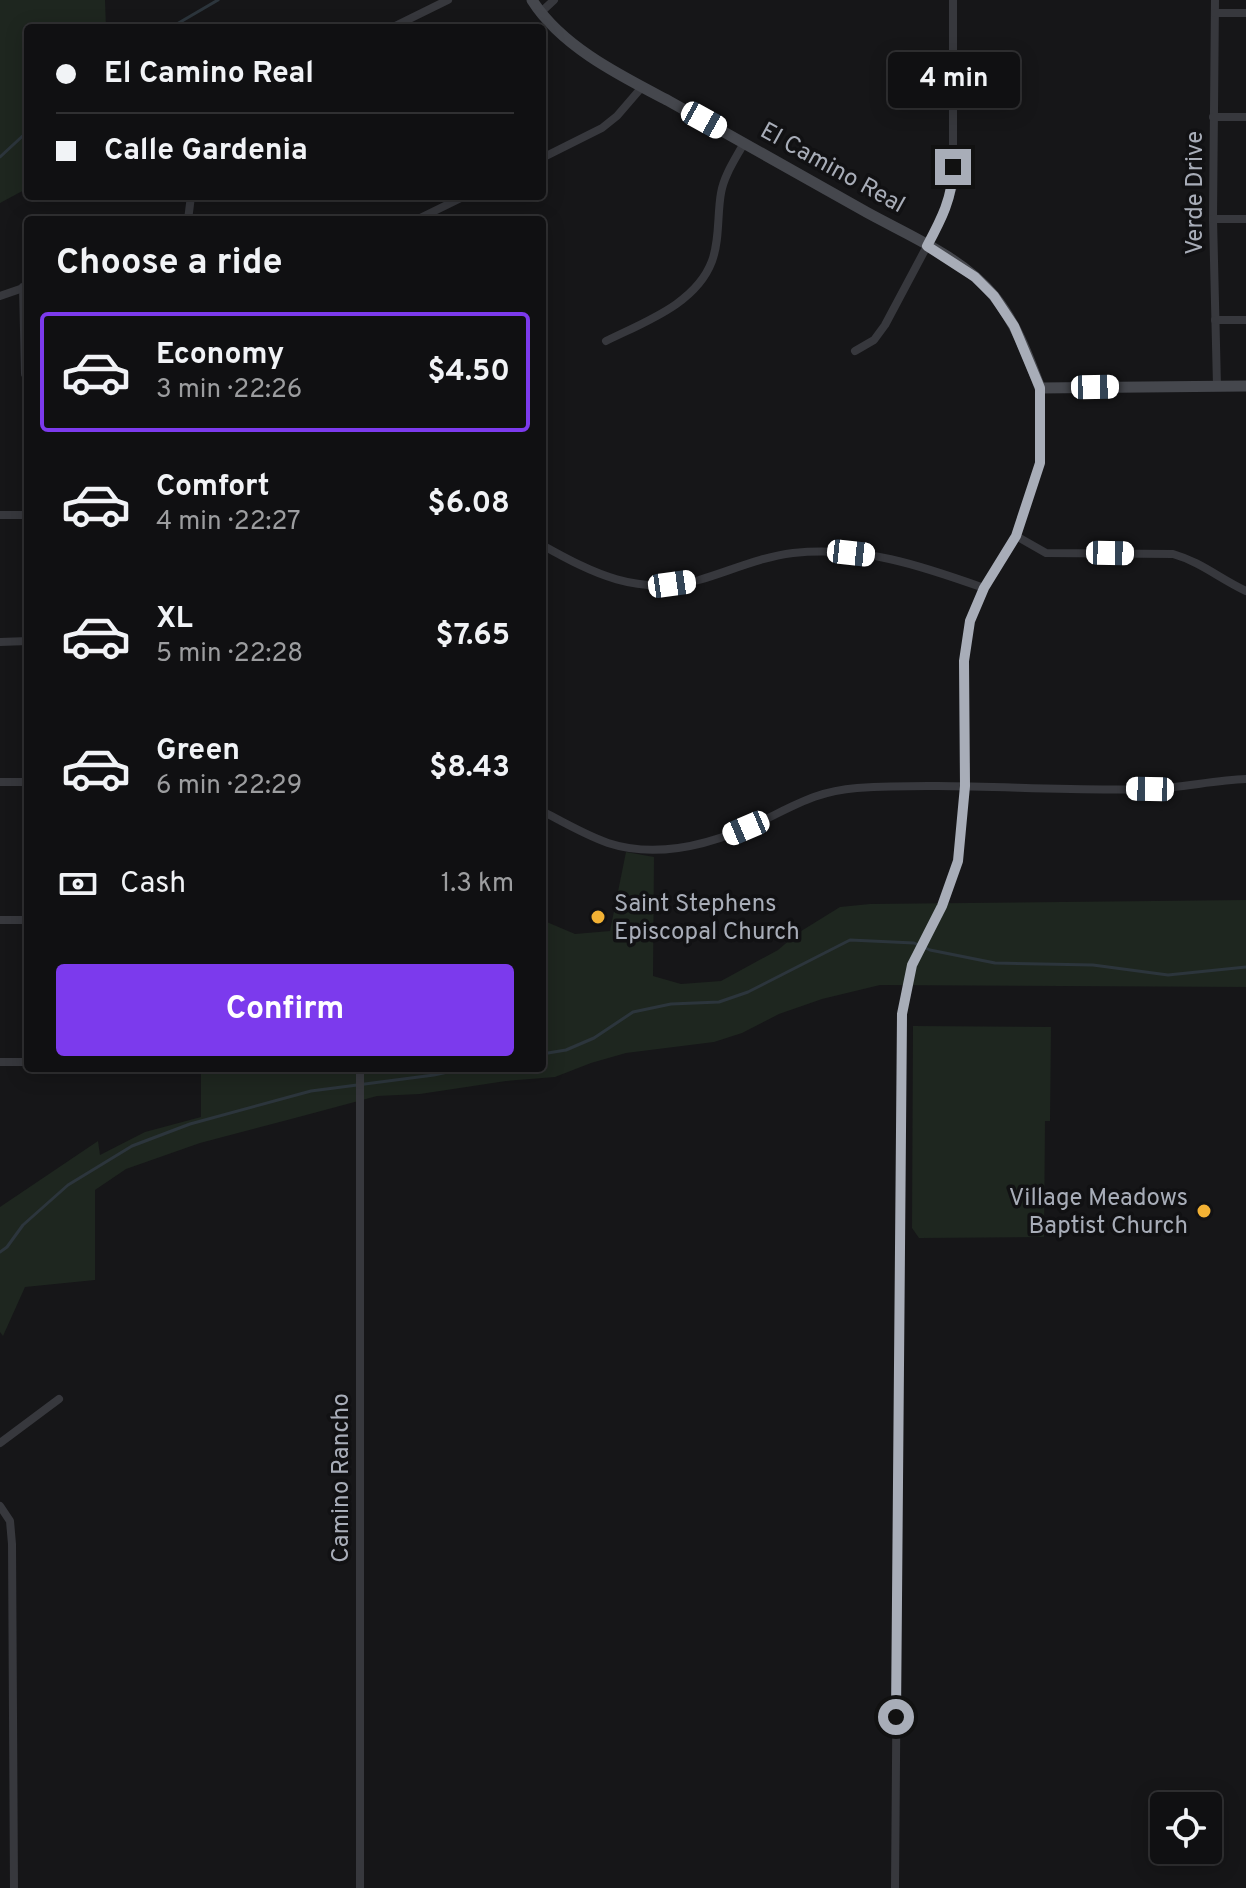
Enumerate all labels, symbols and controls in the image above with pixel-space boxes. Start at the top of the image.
callout: 4 min [887,51,1019,107]
text: El Camino Real [104,56,314,93]
text: 4 min [920,63,988,96]
car [677,98,731,142]
street label: El Camino Real [754,117,910,221]
street label: Verde Drive [1181,131,1211,255]
text: Calle Gardenia [104,133,308,170]
route end [935,149,971,185]
text: Choose a ride [56,241,282,287]
icon: car [60,336,132,408]
text: Economy [156,337,284,374]
text: $4.50 [427,354,510,391]
text: 3 min · 22:26 [156,374,302,407]
car [1071,375,1119,399]
icon: car [60,468,132,540]
text: Comfort [156,469,269,506]
text: $6.08 [428,486,510,523]
text: 4 min · 22:27 [156,506,301,539]
car [826,539,876,567]
car [1086,541,1134,565]
car [647,569,697,599]
icon: car [60,600,132,672]
text: XL [156,601,193,638]
text: $7.65 [436,618,510,655]
text: 5 min · 22:28 [156,638,303,671]
icon: car [60,732,132,804]
text: Green [156,733,240,770]
text: $8.43 [429,750,510,787]
text: 6 min · 22:29 [156,770,302,803]
car [1126,777,1174,801]
car [719,808,773,848]
icon: cash [56,862,100,906]
text: Cash [120,866,186,903]
text: 1.3 km [441,868,514,901]
place label: Saint Stephens Episcopal Church [614,890,800,948]
marker: Saint Stephens Episcopal Church [589,908,607,926]
button: Confirm [56,964,514,1056]
place label: Village Meadows Baptist Church [1009,1184,1188,1242]
marker: Village Meadows Baptist Church [1195,1202,1213,1220]
street label: Camino Rancho [327,1393,357,1563]
route start [878,1699,914,1735]
map controls [1150,1792,1222,1864]
button: locate [1150,1792,1222,1864]

